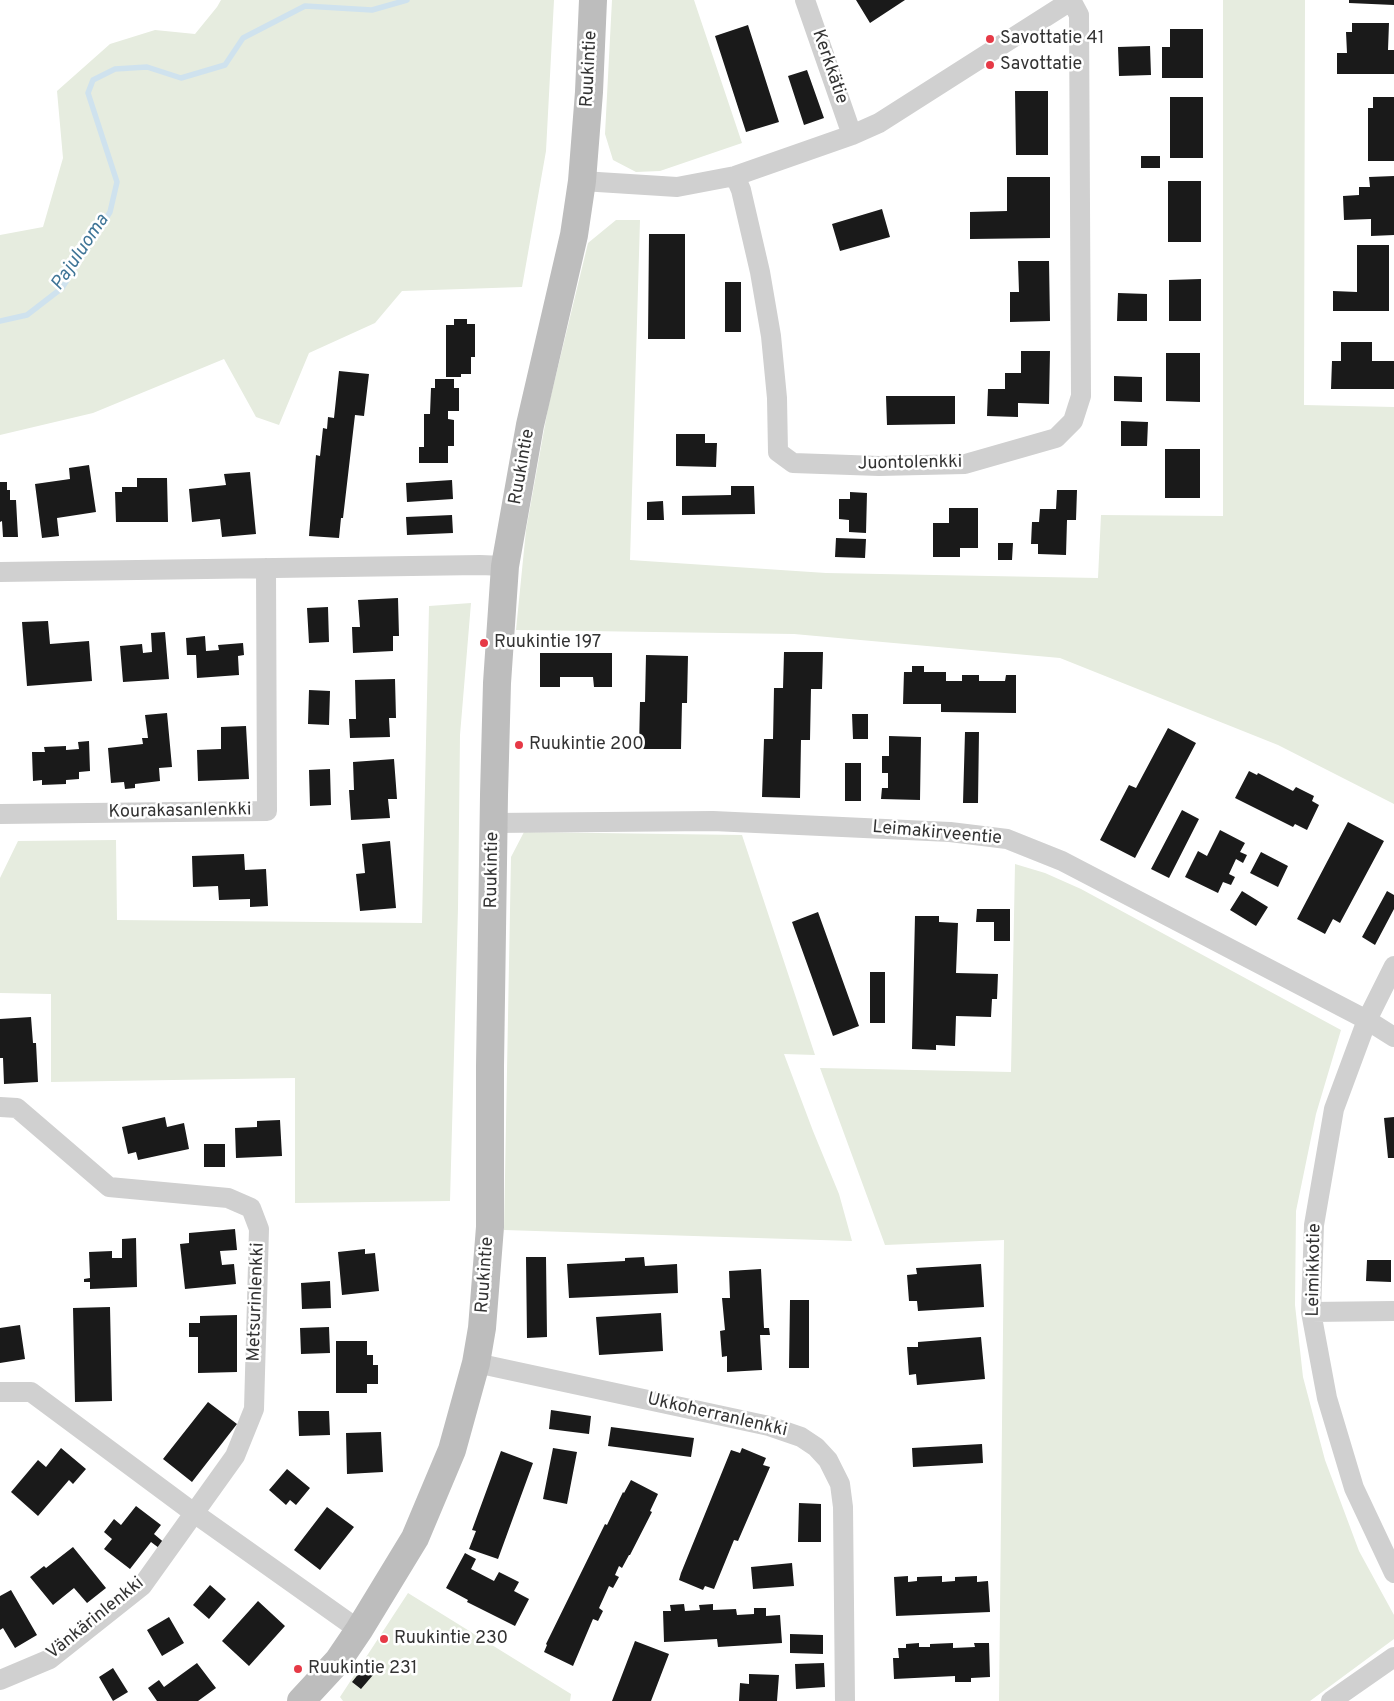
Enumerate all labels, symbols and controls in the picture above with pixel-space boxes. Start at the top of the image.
street label: Kerkkätie [806,27,852,107]
place label: Savottatie 41 [1000,28,1104,50]
street label: Ruukintie [577,30,603,108]
marker: Savottatie 41 [984,33,996,45]
place label: Savottatie [1000,54,1082,76]
marker: Savottatie [984,59,996,71]
water label: Pajuluoma [47,211,115,295]
street label: Ruukintie [506,427,540,507]
street label: Juontolenkki [857,452,963,476]
place label: Ruukintie 197 [494,632,601,654]
marker: Ruukintie 197 [478,637,490,649]
place label: Ruukintie 200 [529,734,644,756]
marker: Ruukintie 200 [513,739,525,751]
street label: Kourakasanlenkki [108,800,252,824]
street label: Leimakirveentie [871,818,1003,850]
street label: Ruukintie [482,831,504,909]
street label: Leimikkotie [1303,1223,1327,1317]
street label: Ruukintie [473,1236,499,1314]
street label: Metsurinlenkki [244,1242,270,1362]
street label: Ukkoherranlenkki [645,1389,789,1443]
street label: Vänkärinlenkki [43,1573,149,1665]
place label: Ruukintie 230 [394,1628,508,1650]
marker: Ruukintie 230 [378,1633,390,1645]
place label: Ruukintie 231 [308,1658,417,1680]
marker: Ruukintie 231 [292,1663,304,1675]

